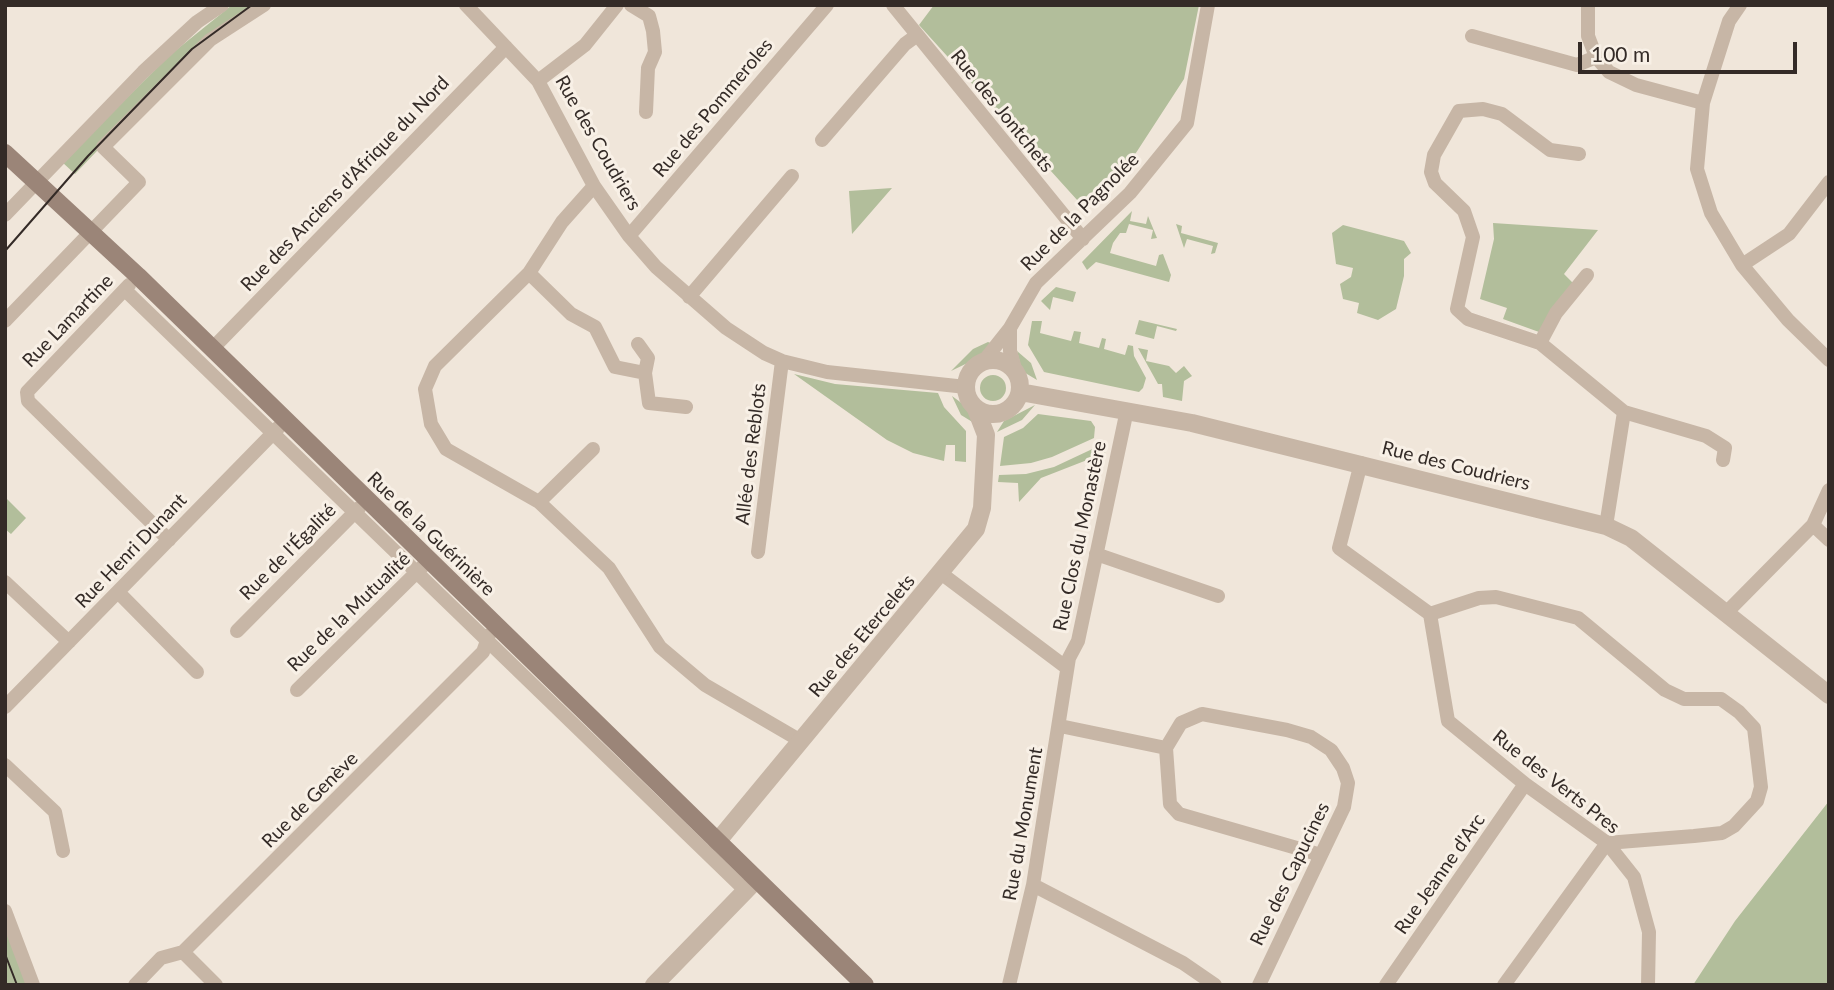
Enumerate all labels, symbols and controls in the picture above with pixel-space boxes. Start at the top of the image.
scale bar [1582,28,1801,72]
street label: Rue des Pommeroles [648,34,778,182]
text: 100 m [1591,41,1650,66]
street label: Rue des Jontchets [946,45,1058,177]
street label: Rue des Anciens d'Afrique du Nord [236,72,454,296]
street label: Rue des Coudriers [550,72,646,214]
street label: Rue de la Pagnolée [1016,148,1144,276]
street label: Rue Lamartine [18,270,118,372]
street label: Allée des Reblots [731,382,771,526]
street label: Rue des Coudriers [1380,437,1532,495]
street label: Rue Clos du Monastère [1049,439,1111,633]
street label: Rue de la Guérinière [362,467,500,601]
street label: Rue Henri Dunant [71,489,191,613]
street label: Rue de l'Égalité [235,499,341,605]
street label: Rue de la Mutualité [283,548,415,676]
street label: Rue des Etercelets [804,570,920,702]
street label: Rue des Verts Pres [1488,725,1624,839]
street label: Rue du Monument [998,746,1048,902]
street label: Rue de Genève [257,747,363,853]
street label: Rue des Capucines [1245,799,1335,949]
street label: Rue Jeanne d'Arc [1390,809,1490,939]

